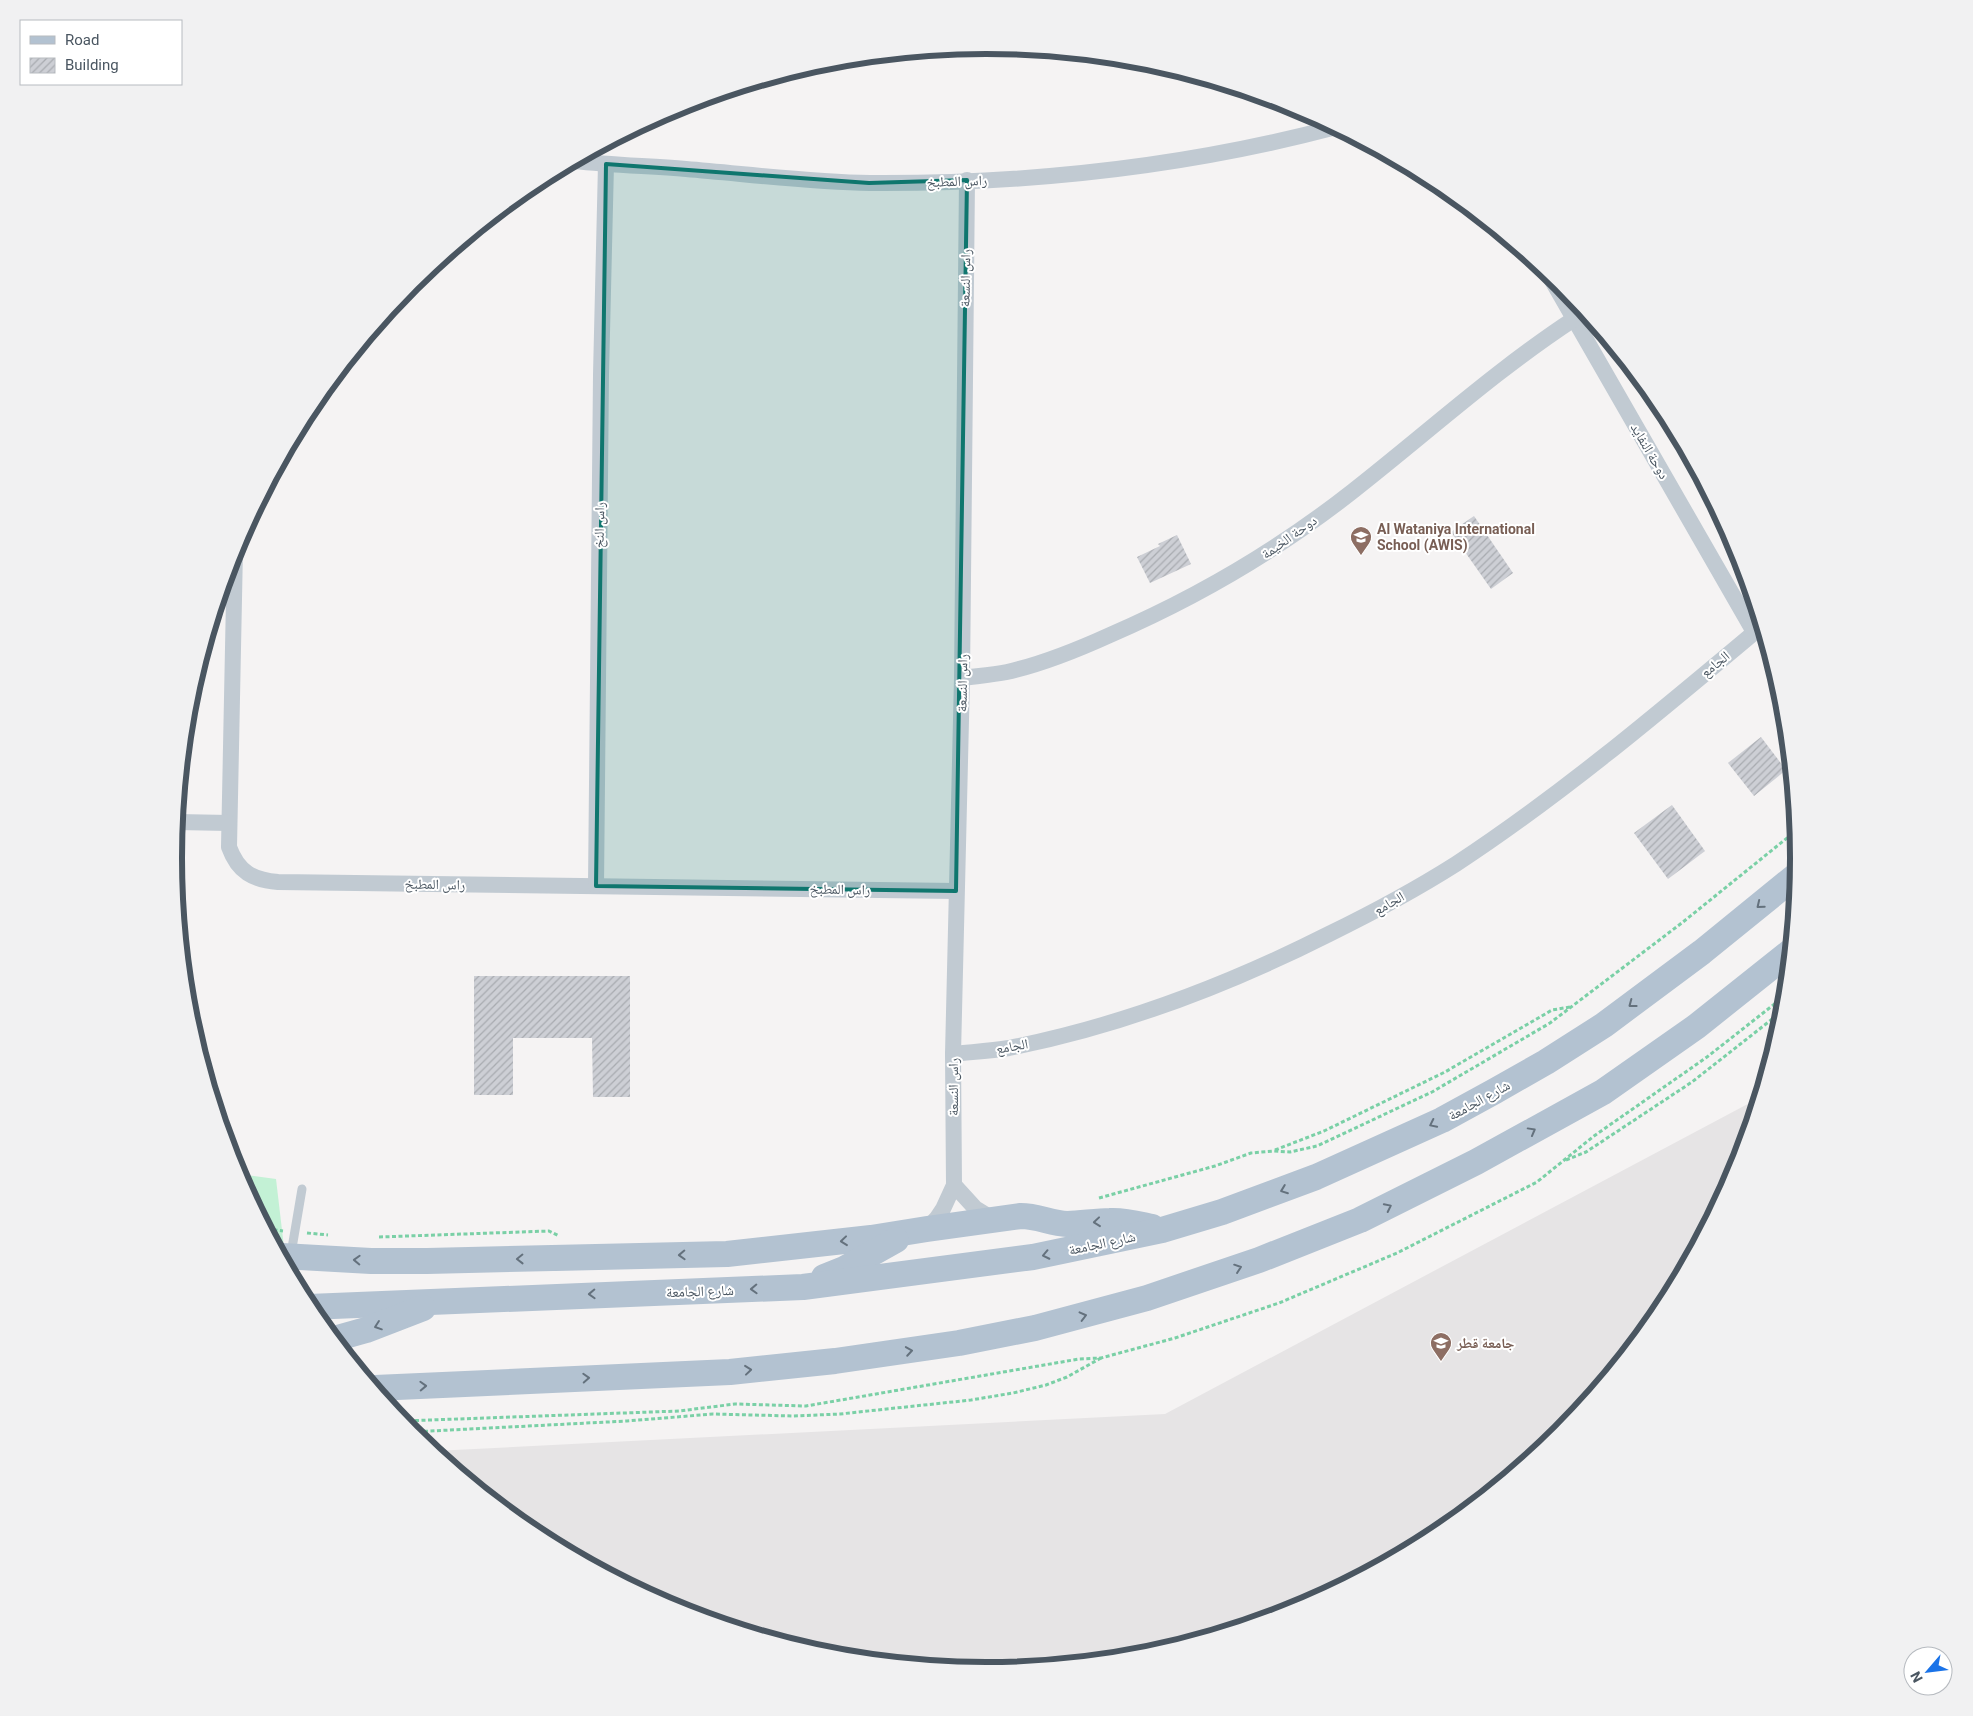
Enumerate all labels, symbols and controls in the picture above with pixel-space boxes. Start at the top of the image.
legend [20,20,182,85]
text: Road [65,31,99,49]
text: Building [65,56,119,74]
street label: راس المطبخ [926,172,988,192]
street label: راس النسعة [956,249,975,307]
street label: دوحة النفايد [1627,420,1672,482]
street label: راس النخ [591,502,609,548]
street label: دوحة الخيمة [1258,512,1320,563]
place label: Al Wataniya International School (AWIS) [1377,521,1535,554]
school or university icon: Al Wataniya International School (AWIS) [1349,525,1373,556]
street label: الجامع [1697,648,1734,682]
street label: راس النسعة [953,654,972,712]
street label: راس المطبخ [404,875,465,895]
street label: راس المطبخ [809,880,870,900]
street label: الجامع [1371,888,1408,920]
one-way arrow [1757,899,1766,907]
one-way arrow [1629,999,1638,1007]
street label: الجامع [995,1035,1030,1059]
street label: راس النسعة [945,1058,962,1116]
street label: شارع الجامعة [1445,1077,1513,1125]
one-way arrow [1429,1118,1438,1129]
one-way arrow [1527,1127,1536,1137]
one-way arrow [1280,1184,1289,1194]
one-way arrow [1383,1203,1392,1213]
one-way arrow [1093,1216,1101,1227]
street label: شارع الجامعة [1067,1228,1137,1260]
one-way arrow [840,1235,848,1246]
one-way arrow [1042,1249,1050,1260]
one-way arrow [678,1250,686,1260]
one-way arrow [516,1254,524,1264]
one-way arrow [353,1255,361,1266]
one-way arrow [1233,1263,1242,1273]
street label: شارع الجامعة [666,1282,734,1302]
one-way arrow [750,1283,758,1294]
one-way arrow [587,1289,595,1300]
one-way arrow [1078,1311,1087,1322]
one-way arrow [374,1320,383,1330]
school or university icon: جامعة قطر [1429,1331,1453,1362]
place label: جامعة قطر [1456,1335,1514,1351]
one-way arrow [905,1346,914,1356]
one-way arrow [744,1365,752,1376]
one-way arrow [582,1372,590,1383]
one-way arrow [420,1380,428,1391]
north arrow [1903,1646,1953,1696]
text: N [1907,1669,1926,1685]

